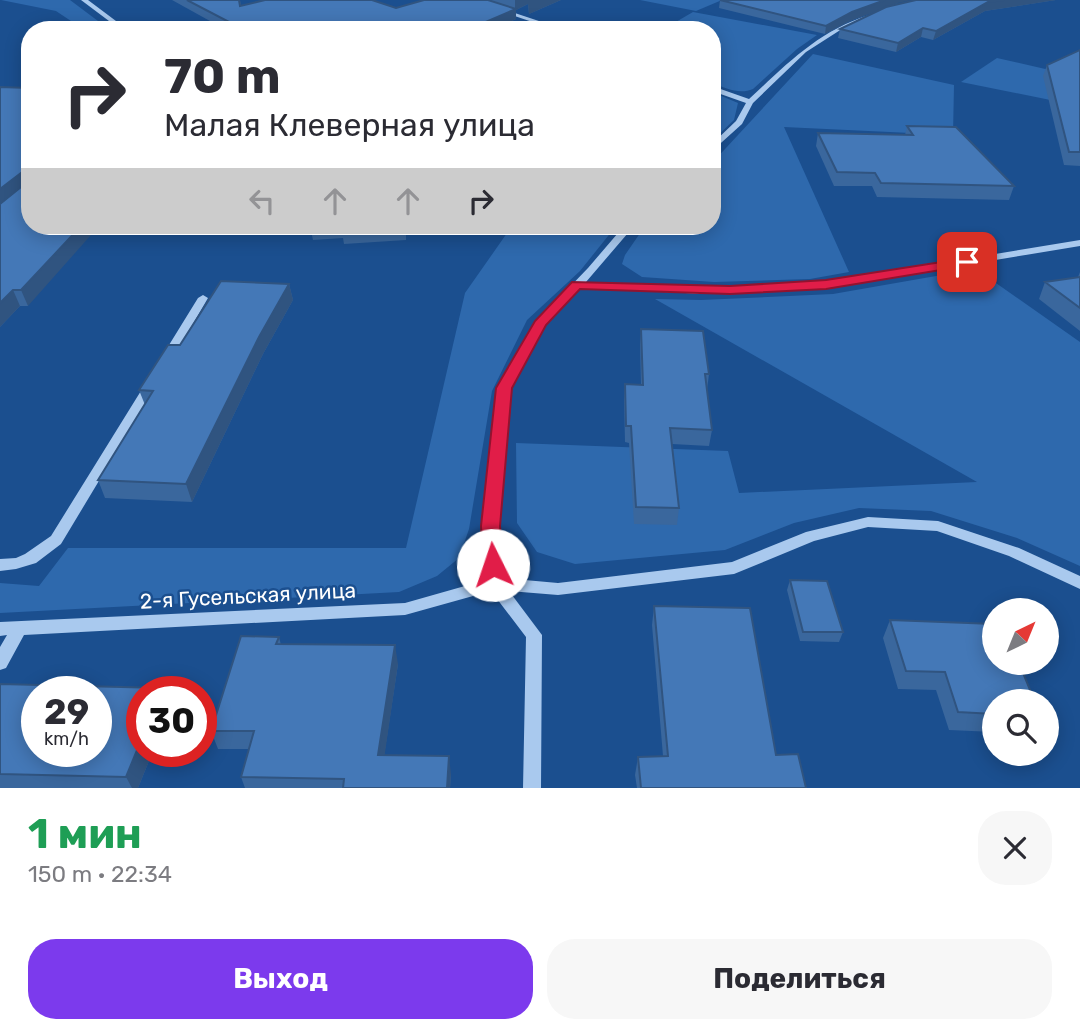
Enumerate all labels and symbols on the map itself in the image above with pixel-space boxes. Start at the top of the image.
pin [937,232,997,292]
position arrow [456,528,530,602]
street label: 2-я Гусельская улица [139,577,357,614]
north arrow [982,598,1059,676]
speed limit sign: 30 [126,676,217,767]

